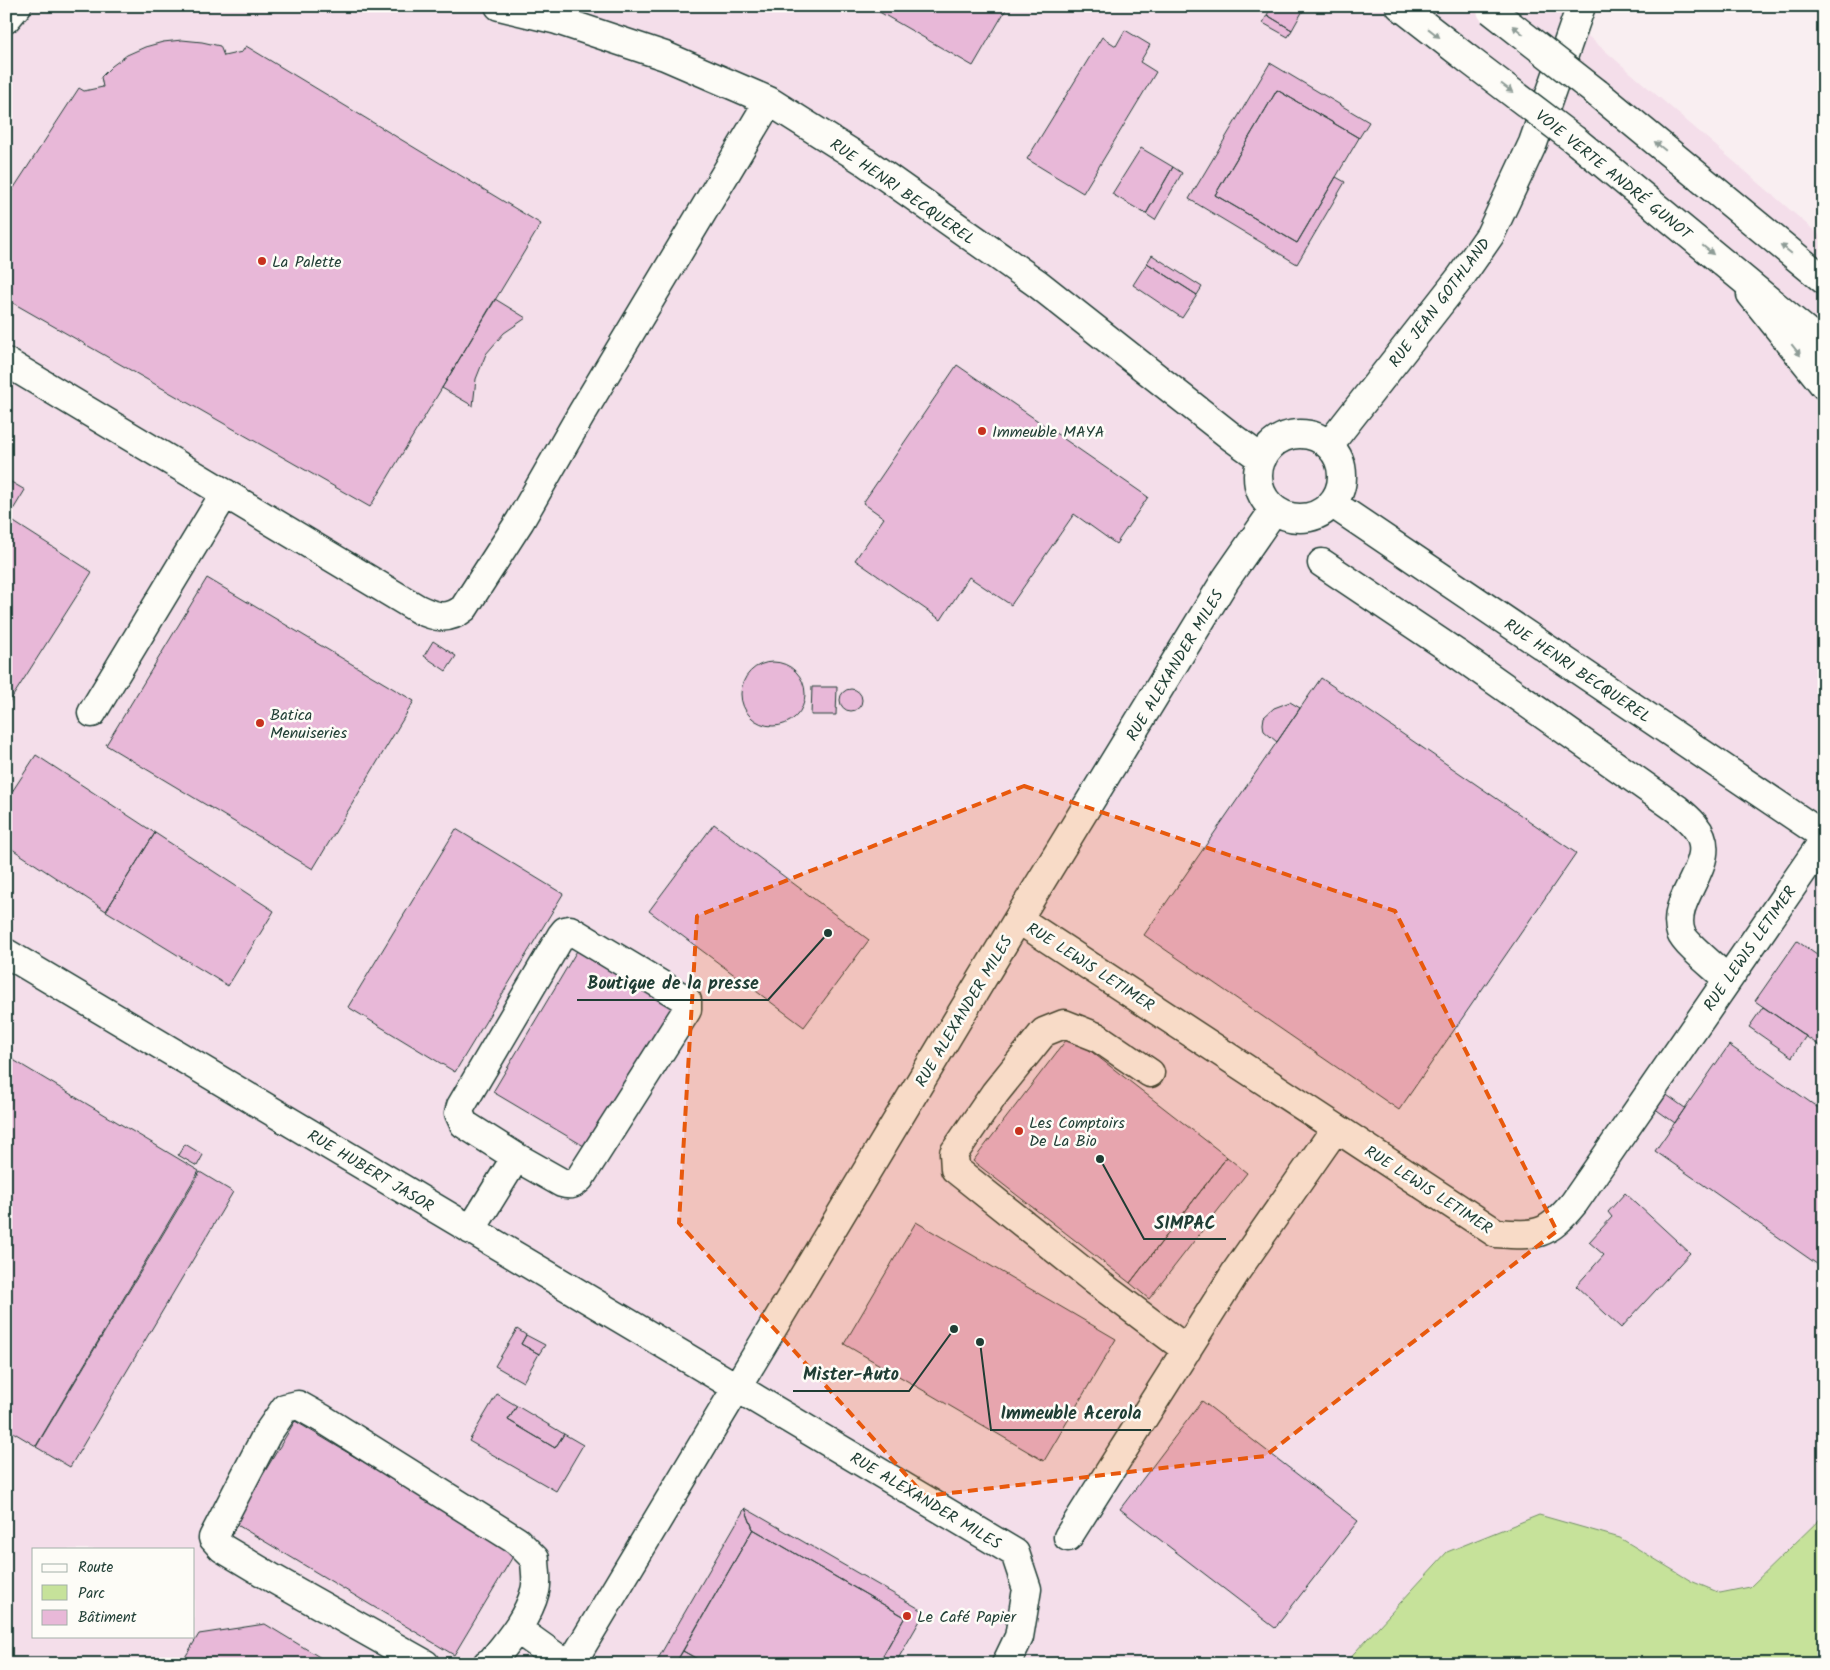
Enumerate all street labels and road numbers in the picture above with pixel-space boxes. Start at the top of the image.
street label: VOIE VERTE ANDRÉ GUNOT [1529,104,1698,247]
street label: RUE HENRI BECQUEREL [824,133,980,252]
street label: RUE JEAN GOTHLAND [1383,233,1497,373]
street label: RUE ALEXANDER MILES [1120,585,1231,746]
street label: RUE HENRI BECQUEREL [1499,613,1655,730]
street label: RUE LEWIS LETIMER [1698,881,1803,1017]
street label: RUE LEWIS LETIMER [1021,916,1159,1018]
street label: RUE ALEXANDER MILES [909,931,1020,1092]
street label: RUE HUBERT JASOR [302,1124,438,1219]
street label: RUE LEWIS LETIMER [1359,1139,1497,1241]
street label: RUE ALEXANDER MILES [845,1446,1006,1557]

